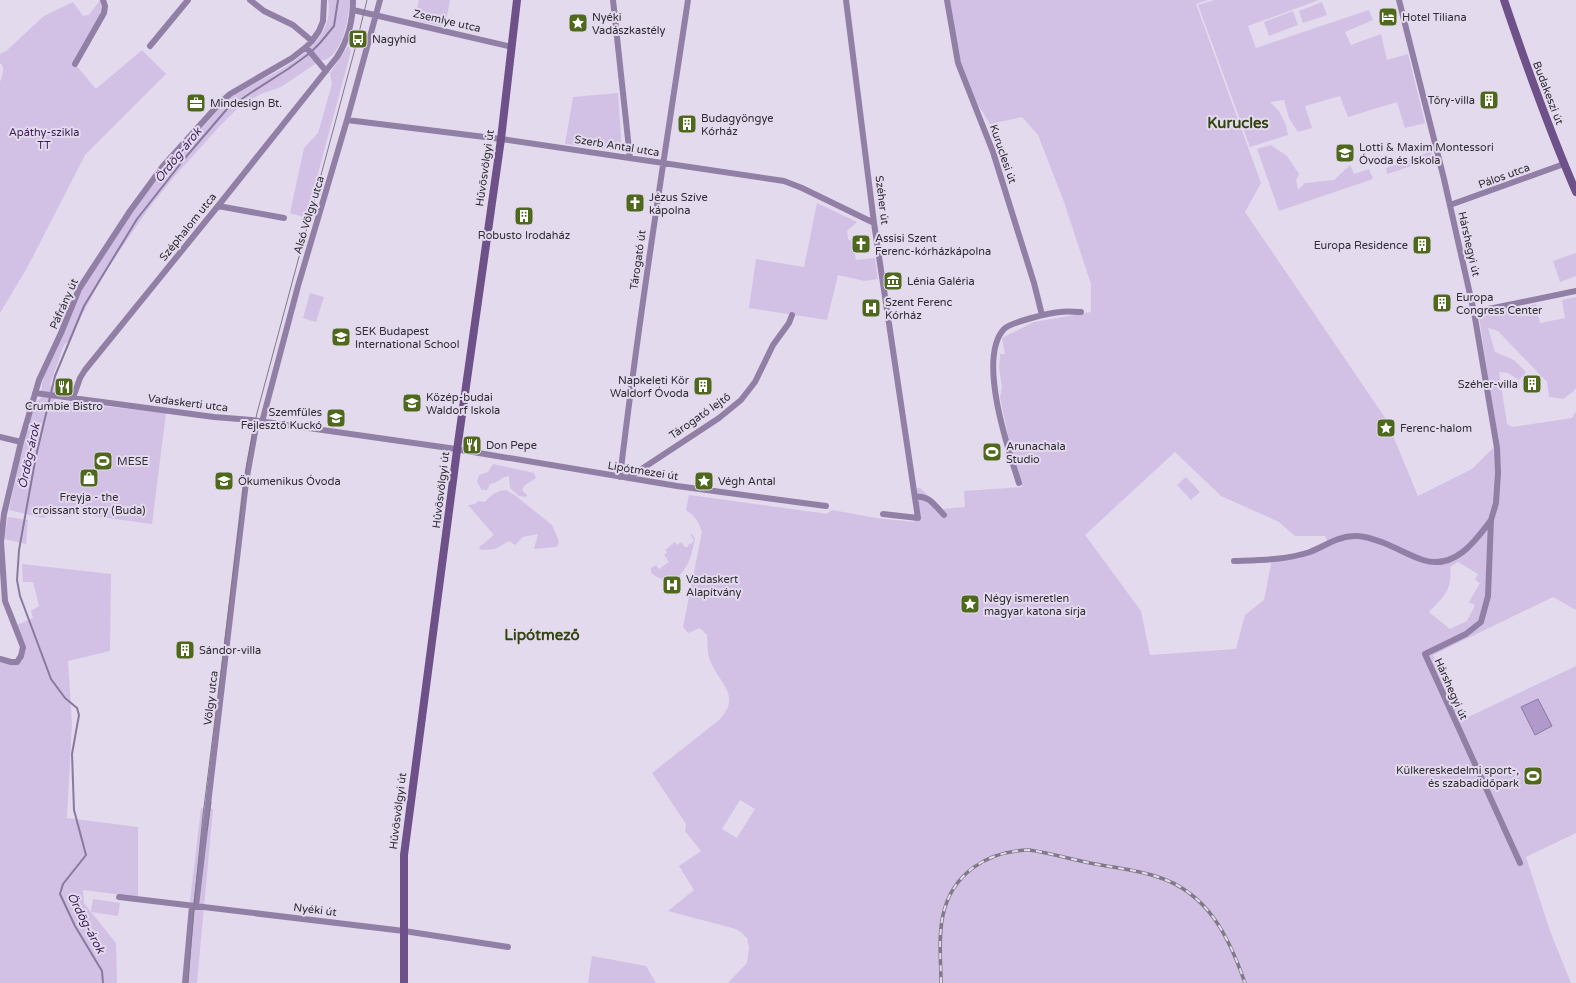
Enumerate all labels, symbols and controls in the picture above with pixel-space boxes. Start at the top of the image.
hotel icon: Hotel Tiliana [1377,6,1399,28]
street label: Zsemlye utca [412,7,482,35]
place label: Nyéki Vadászkastély [592,11,665,37]
place label: Hotel Tiliana [1402,11,1467,24]
place icon: Nyéki Vadászkastély [567,12,589,34]
bus stop icon: Nagyhíd [347,28,369,50]
place label: Nagyhíd [372,33,416,46]
street label: Budakeszi út [1530,60,1566,126]
building icon: Tőry-villa [1478,89,1500,111]
office icon: Mindesign Bt. [185,92,207,114]
place label: Tőry-villa [1428,94,1475,107]
place label: Mindesign Bt. [210,97,282,110]
place label: Budagyöngye Kórház [701,112,774,138]
building icon: Budagyöngye Kórház [676,113,698,135]
district label: Kurucles [1207,114,1269,132]
street label: Kuruclesi út [987,123,1019,185]
water label: Ördög-árok [152,124,205,185]
park label: Apáthy-szikla TT [9,126,79,152]
street label: Hűvösvölgyi út [473,129,497,207]
street label: Szerb Antal utca [573,133,661,159]
place label: Lotti & Maxim Montessori Óvoda és Iskola [1359,141,1494,167]
school or university icon: Lotti & Maxim Montessori Óvoda és Iskola [1334,142,1356,164]
street label: Pálos utca [1477,161,1531,191]
street label: Alsó Völgy utca [291,174,327,256]
street label: Széher út [873,175,891,225]
street label: Széphalom utca [157,190,219,264]
place label: Jézus Szíve kápolna [649,191,708,217]
church icon: Jézus Szíve kápolna [624,192,646,214]
building icon: Robusto Irodaház [513,205,535,227]
street label: Hárshegyi út [1455,210,1483,278]
place label: Robusto Irodaház [478,229,571,242]
street label: Tárogató út [627,229,649,291]
place label: Assisi Szent Ferenc-kórházkápolna [875,232,991,258]
church icon: Assisi Szent Ferenc-kórházkápolna [850,233,872,255]
building icon: Europa Residence [1411,234,1433,256]
place label: Europa Residence [1314,239,1408,252]
museum icon: Lénia Galéria [882,270,904,292]
place label: Lénia Galéria [907,275,975,288]
street label: Páfrány út [47,277,81,331]
place label: Europa Congress Center [1456,291,1543,317]
building icon: Europa Congress Center [1431,292,1453,314]
place label: Szent Ferenc Kórház [885,296,953,322]
hospital icon: Szent Ferenc Kórház [860,297,882,319]
place label: SEK Budapest International School [355,325,459,351]
school or university icon: SEK Budapest International School [330,326,352,348]
building icon: Széher-villa [1521,373,1543,395]
place label: Napkeleti Kör Waldorf Óvoda [610,374,690,400]
building icon: Napkeleti Kör Waldorf Óvoda [692,375,714,397]
restaurant icon: Crumbie Bistro [53,376,75,398]
place label: Széher-villa [1458,378,1518,391]
street label: Tárogató lejtő [667,390,733,442]
place label: Közép-budai Waldorf Iskola [426,391,500,417]
street label: Vadaskerti utca [147,392,229,414]
school or university icon: Közép-budai Waldorf Iskola [401,392,423,414]
place label: Crumbie Bistro [25,400,103,413]
place label: Szemfüles Fejlesztő Kuckó [241,406,322,432]
school or university icon: Szemfüles Fejlesztő Kuckó [325,407,347,429]
place icon: Ferenc-halom [1375,417,1397,439]
water label: Ördög-árok [15,421,43,490]
place label: Ferenc-halom [1400,422,1472,435]
restaurant icon: Don Pepe [461,434,483,456]
place label: Don Pepe [486,439,537,452]
place label: Arunachala Studio [1006,440,1066,466]
sports icon: Arunachala Studio [981,441,1003,463]
sports icon: MESE [92,450,114,472]
street label: Hűvösvölgyi út [430,451,452,529]
place label: MESE [117,455,148,468]
street label: Lipótmezei út [607,459,679,483]
shop icon: Freyja - the croissant story (Buda) [78,467,100,489]
school or university icon: Ökumenikus Óvoda [213,470,235,492]
place icon: Végh Antal [693,470,715,492]
place label: Ökumenikus Óvoda [238,474,341,488]
place label: Végh Antal [718,475,776,488]
place label: Freyja - the croissant story (Buda) [33,491,145,517]
place label: Vadaskert Alapítvány [686,573,741,599]
hospital icon: Vadaskert Alapítvány [661,574,683,596]
place label: Négy ismeretlen magyar katona sírja [984,592,1086,618]
place icon: Négy ismeretlen magyar katona sírja [959,593,981,615]
district label: Lipótmező [504,626,580,645]
building icon: Sándor-villa [174,639,196,661]
place label: Sándor-villa [199,644,261,657]
street label: Hárshegyi út [1432,656,1470,722]
street label: Völgy utca [201,670,221,726]
place label: Külkereskedelmi sport-, és szabadidőpark [1396,764,1519,790]
sports icon: Külkereskedelmi sport-, és szabadidőpark [1522,765,1544,787]
street label: Hűvösvölgyi út [387,772,409,850]
water label: Ördög-árok [64,890,108,957]
street label: Nyéki út [293,901,337,919]

